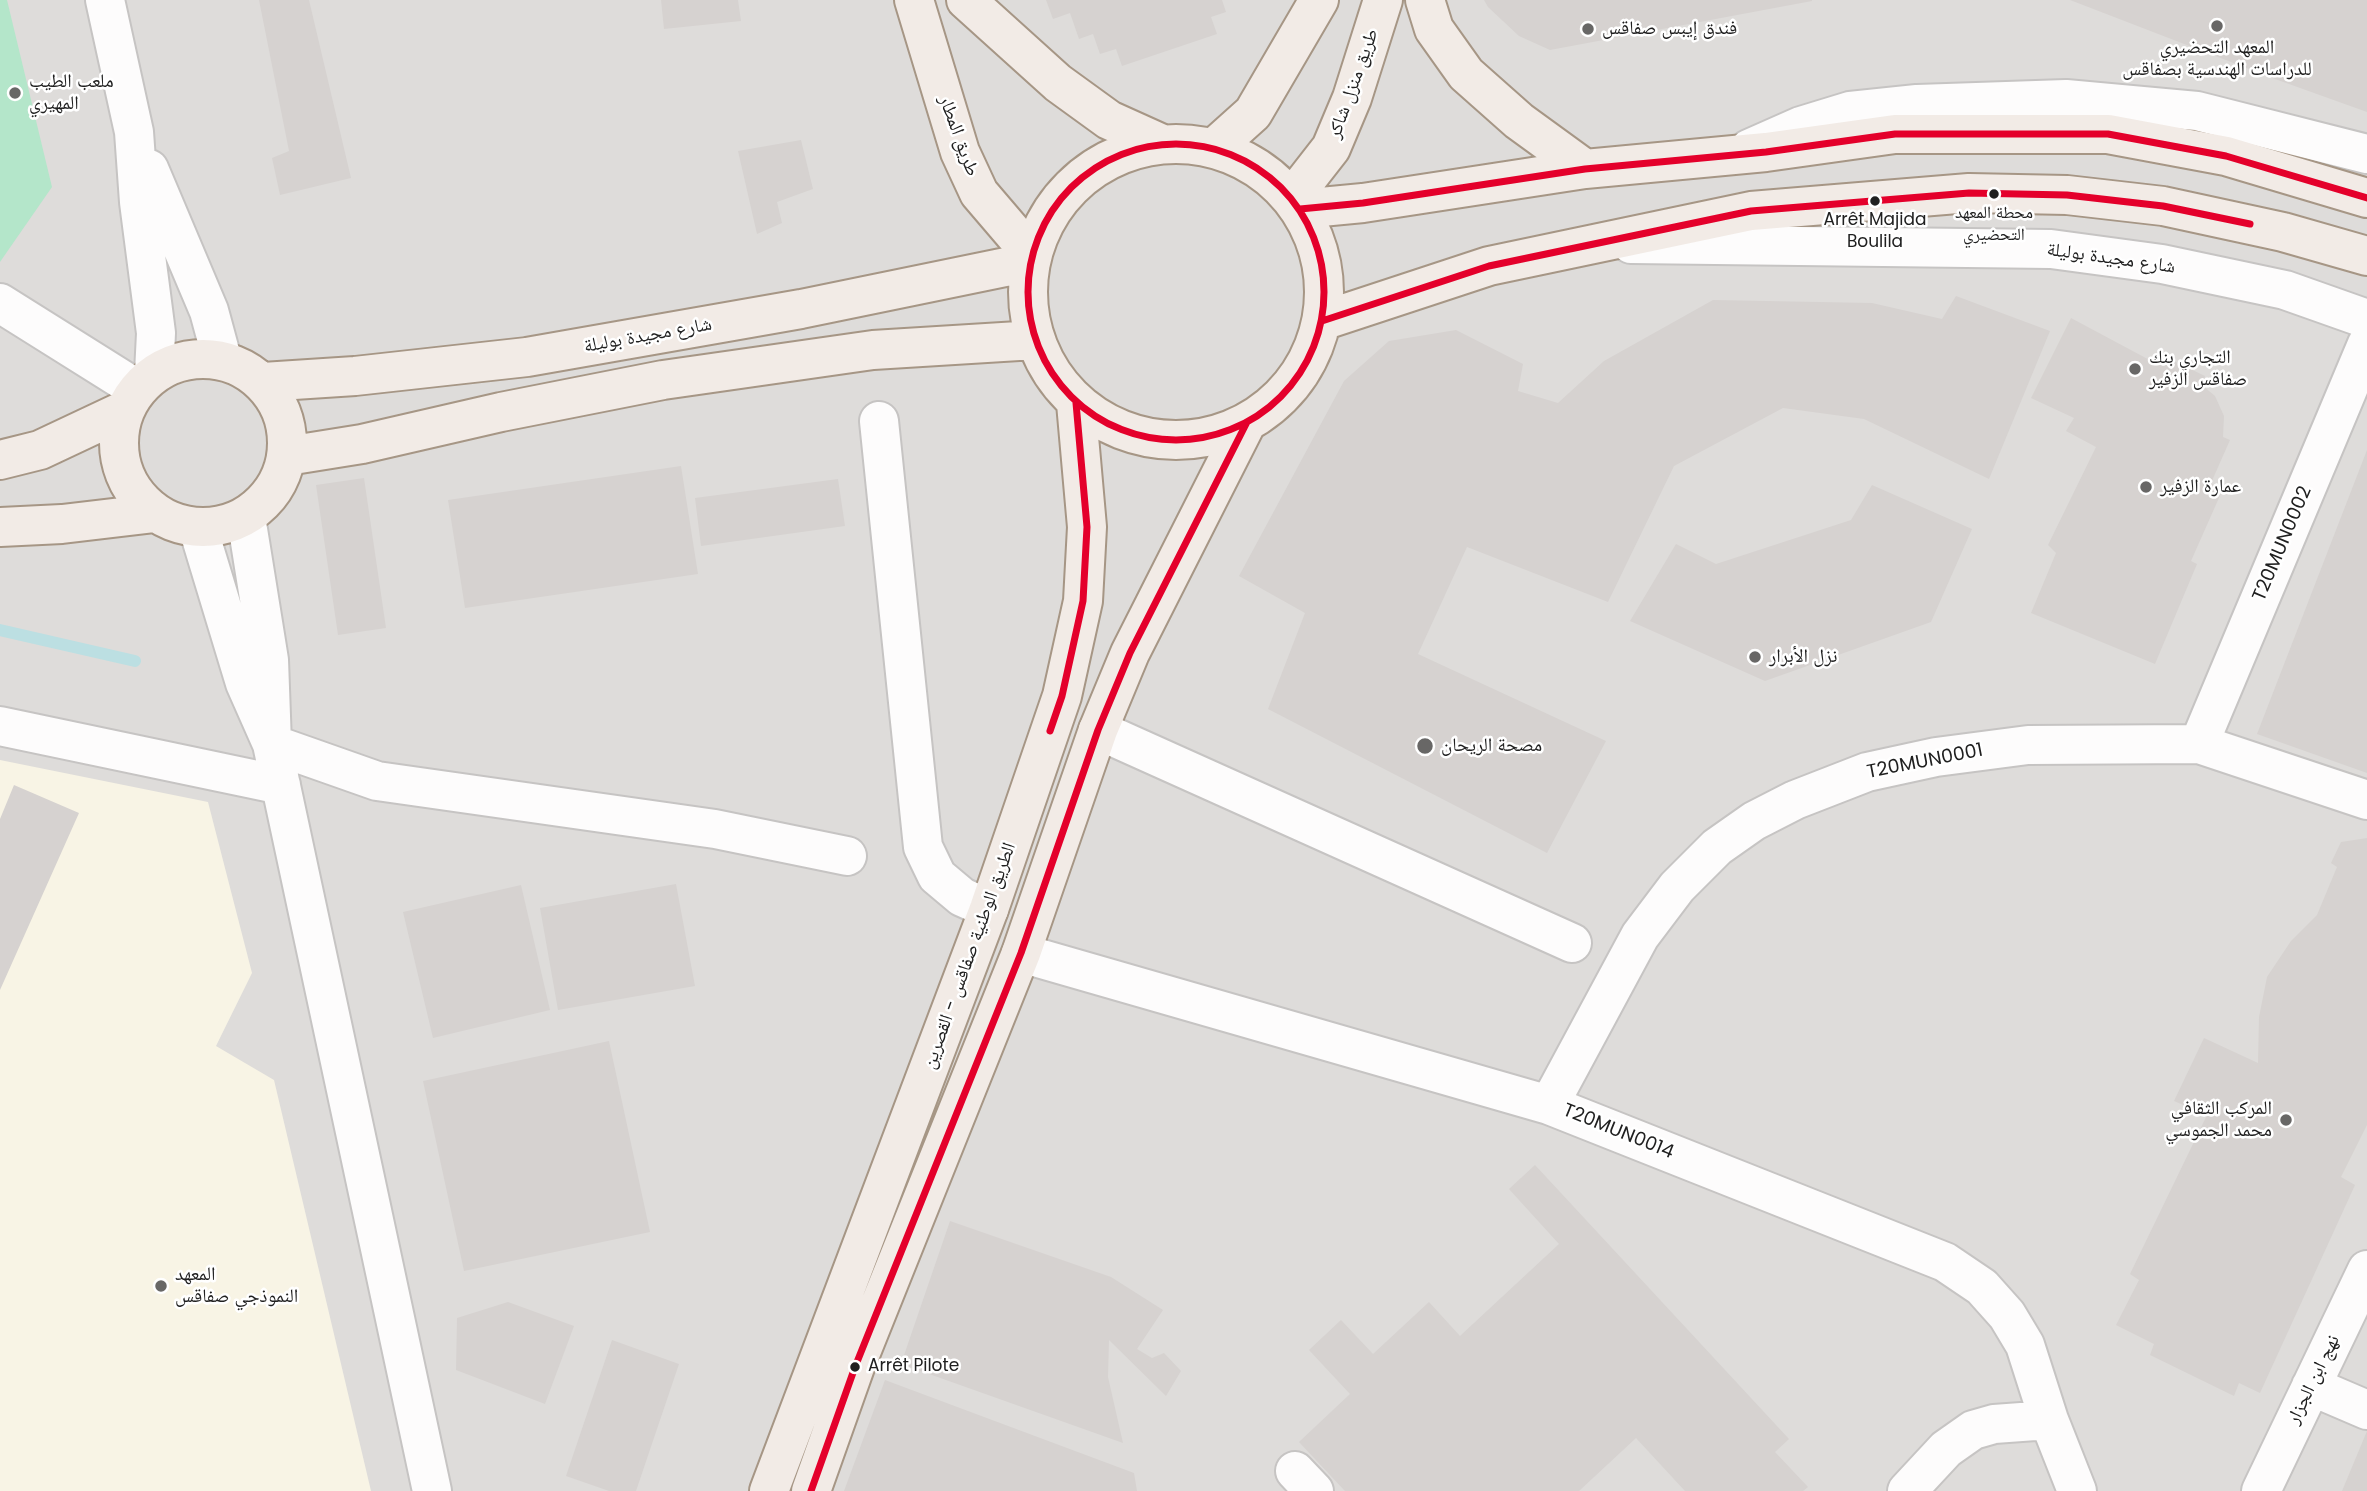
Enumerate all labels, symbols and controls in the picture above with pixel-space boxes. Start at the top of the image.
place label: فندق إيبس صفاقس [1602,18,1737,40]
marker: المعهد التحضيري للدراسات الهندسية بصفاقس [2209,18,2225,34]
marker: فندق إيبس صفاقس [1580,21,1596,37]
street label: طريق منزل شاكر [1324,26,1384,142]
place label: المعهد التحضيري للدراسات الهندسية بصفاقس [2122,37,2312,81]
place label: ملعب الطيب المهيري [29,71,114,115]
marker: ملعب الطيب المهيري [7,85,23,101]
street label: طريق المطار [933,92,983,180]
marker: محطة المعهد التحضيري [1987,187,2001,201]
marker: Arrêt Majida Boulila [1868,194,1882,208]
place label: محطة المعهد التحضيري [1955,204,2033,244]
place label: Arrêt Majida Boulila [1824,211,1926,251]
street label: شارع مجيدة بوليلة [2045,239,2177,279]
street label: شارع مجيدة بوليلة [582,314,714,358]
place label: التجاري بنك صفاقس الزفير [2149,347,2247,391]
marker: التجاري بنك صفاقس الزفير [2127,361,2143,377]
place label: عمارة الزفير [2160,476,2241,498]
marker: عمارة الزفير [2138,479,2154,495]
street label: T20MUN0002 [2249,483,2317,605]
place label: نزل الأبرار [1769,646,1837,668]
marker: نزل الأبرار [1747,649,1763,665]
place label: مصحة الريحان [1441,735,1542,757]
marker: مصحة الريحان [1415,736,1435,756]
street label: T20MUN0001 [1865,740,1985,784]
street label: الطريق الوطنية صفاقس - القصرين [918,840,1022,1072]
place label: المركب الثقافي محمد الجموسي [2165,1098,2272,1142]
street label: T20MUN0014 [1559,1099,1677,1165]
marker: المركب الثقافي محمد الجموسي [2278,1112,2294,1128]
place label: المعهد النموذجي صفاقس [175,1264,298,1308]
marker: المعهد النموذجي صفاقس [153,1278,169,1294]
street label: نهج ابن الجزار [2283,1331,2345,1429]
place label: Arrêt Pilote [868,1357,959,1377]
marker: Arrêt Pilote [848,1360,862,1374]

